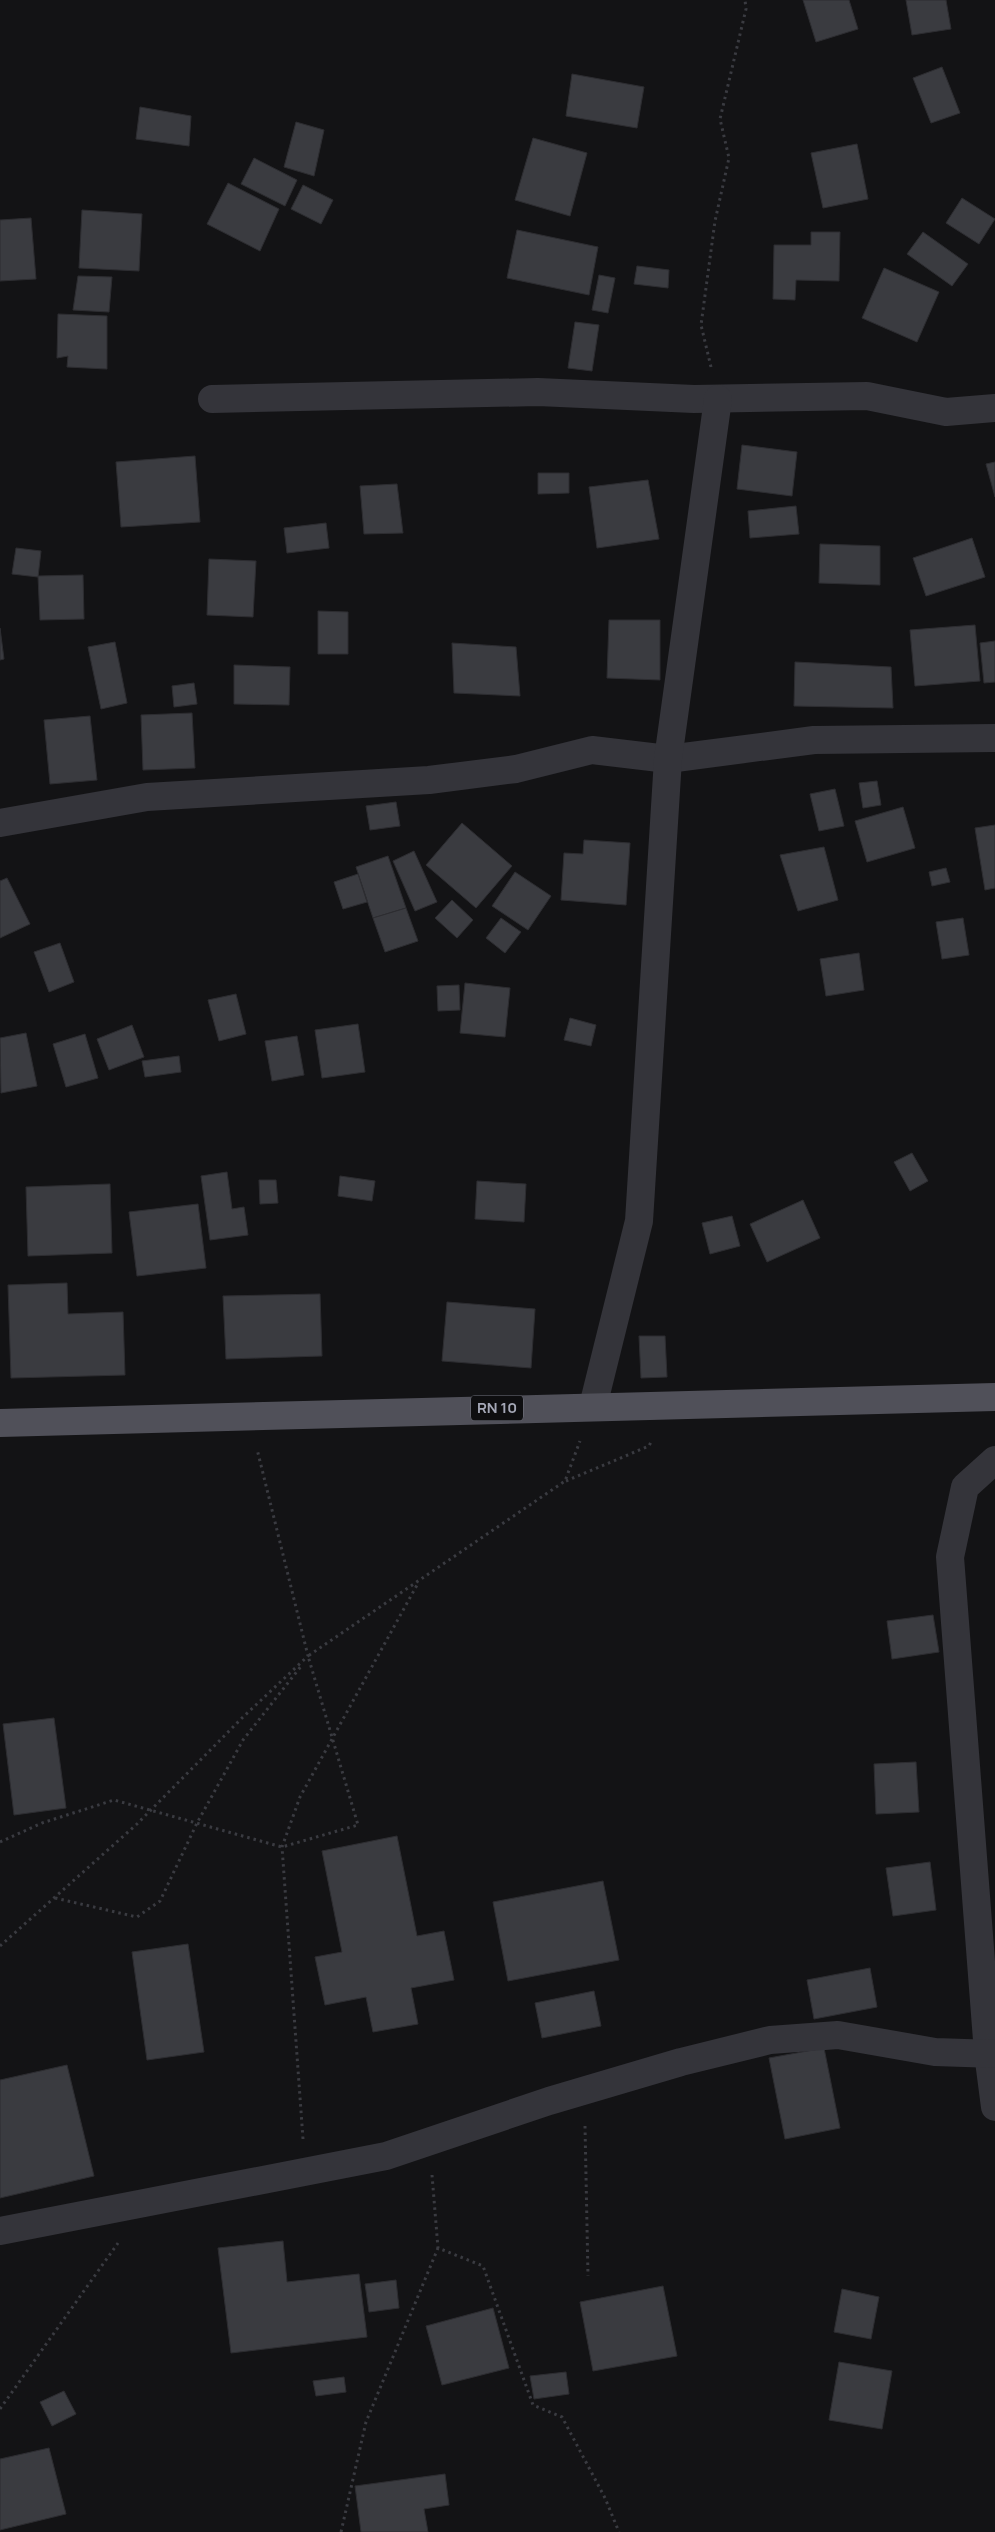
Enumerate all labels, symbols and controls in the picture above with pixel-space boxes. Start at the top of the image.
road number: RN 10 [471,1396,523,1420]

